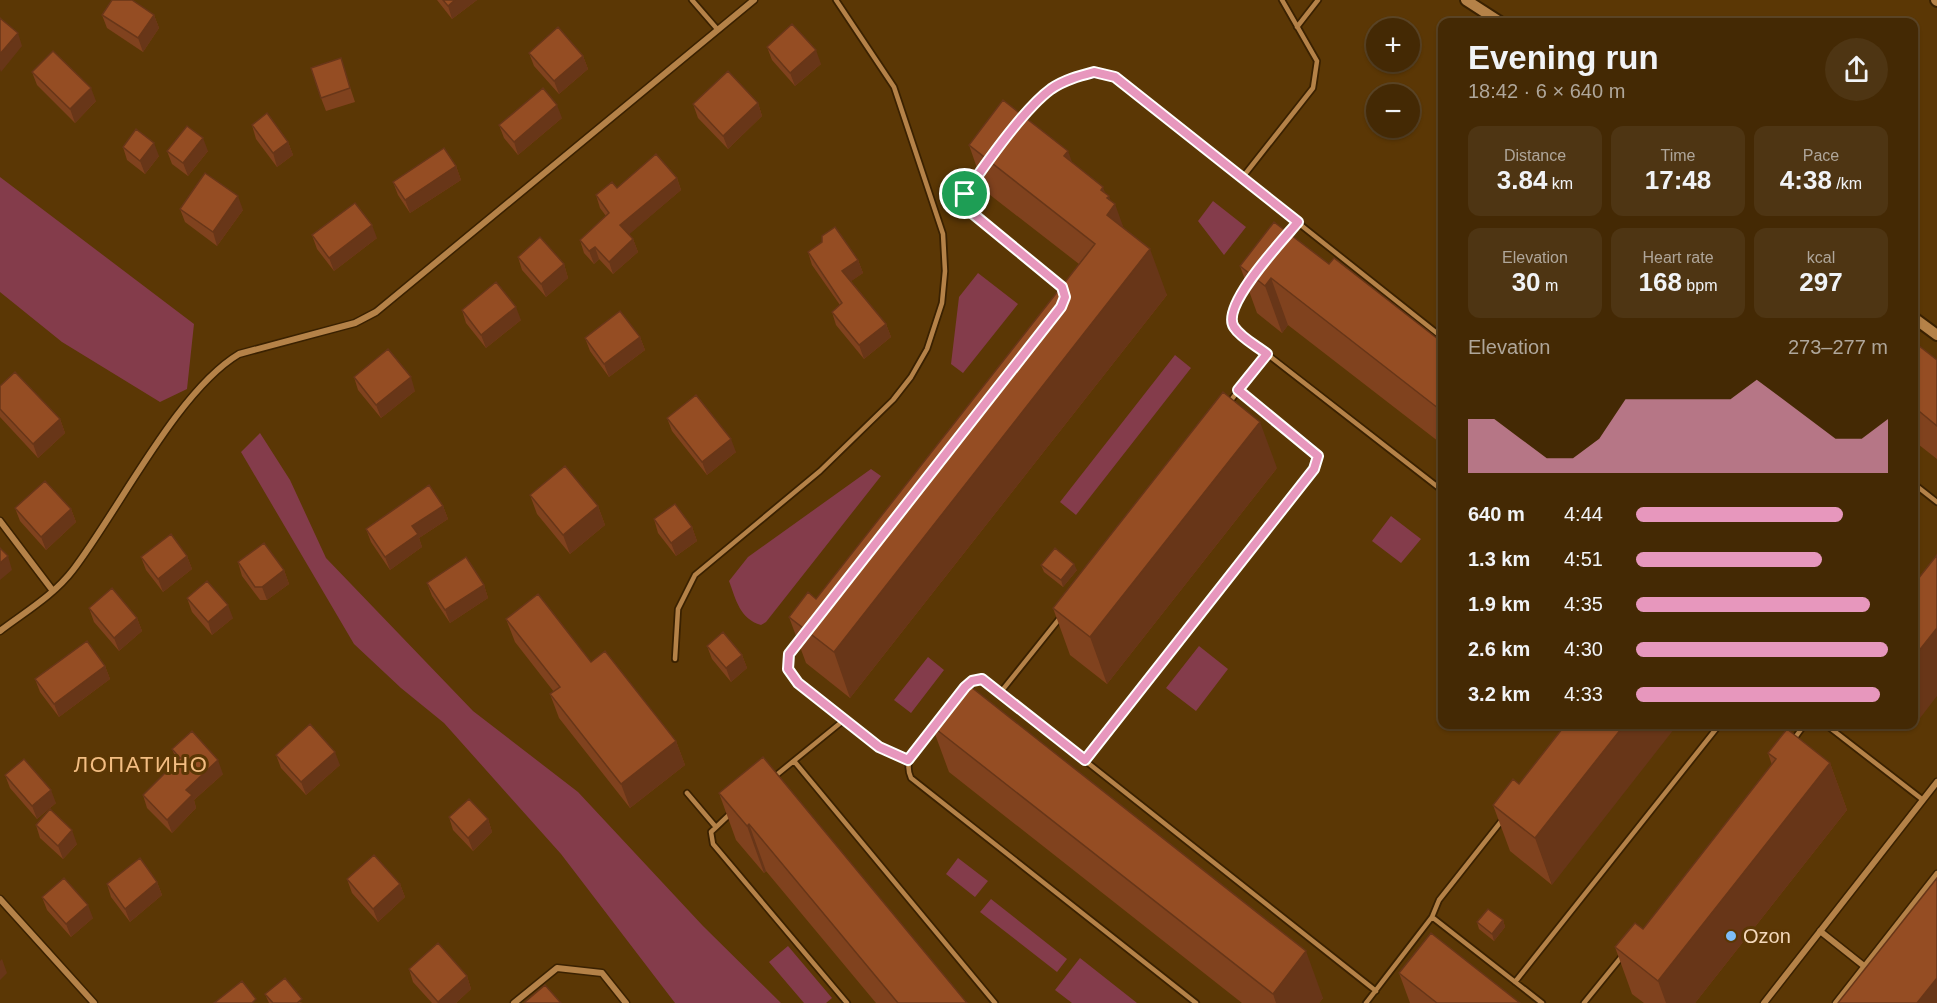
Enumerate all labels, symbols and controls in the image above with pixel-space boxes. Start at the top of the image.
map controls [1366,18,1420,138]
button: + [1366,18,1420,72]
button: share [1825,38,1888,101]
text: Evening run [1468,39,1659,76]
text: 18:42 · 6 × 640 m [1468,80,1625,102]
button: − [1366,84,1420,138]
text: Distance [1504,147,1566,164]
text: Time [1661,147,1695,164]
text: Pace [1803,147,1839,164]
text: 3.84 [1497,165,1547,195]
text: 17:48 [1645,165,1711,195]
text: 4:38 [1780,165,1832,195]
pin [939,168,990,219]
text: km [1547,175,1573,192]
text: /km [1832,175,1862,192]
icon: arrive [948,177,981,210]
text: Elevation [1502,249,1568,266]
text: Heart rate [1642,249,1714,266]
text: kcal [1807,249,1835,266]
text: 30 [1512,267,1541,297]
text: 168 [1639,267,1682,297]
text: 297 [1799,267,1843,297]
text: m [1541,277,1558,294]
text: bpm [1682,277,1717,294]
text: Elevation [1468,336,1550,358]
text: 273–277 m [1788,336,1888,358]
text: 640 m [1468,503,1525,525]
text: 4:44 [1564,503,1603,525]
text: 1.3 km [1468,548,1530,570]
text: 4:51 [1564,548,1603,570]
text: 1.9 km [1468,593,1530,615]
text: 4:35 [1564,593,1603,615]
text: 2.6 km [1468,638,1530,660]
text: 4:30 [1564,638,1603,660]
text: 3.2 km [1468,683,1530,705]
text: 4:33 [1564,683,1603,705]
district label: ЛОПАТИНО [74,752,208,777]
place label: Ozon [1743,925,1791,947]
marker: Ozon [1724,929,1738,943]

